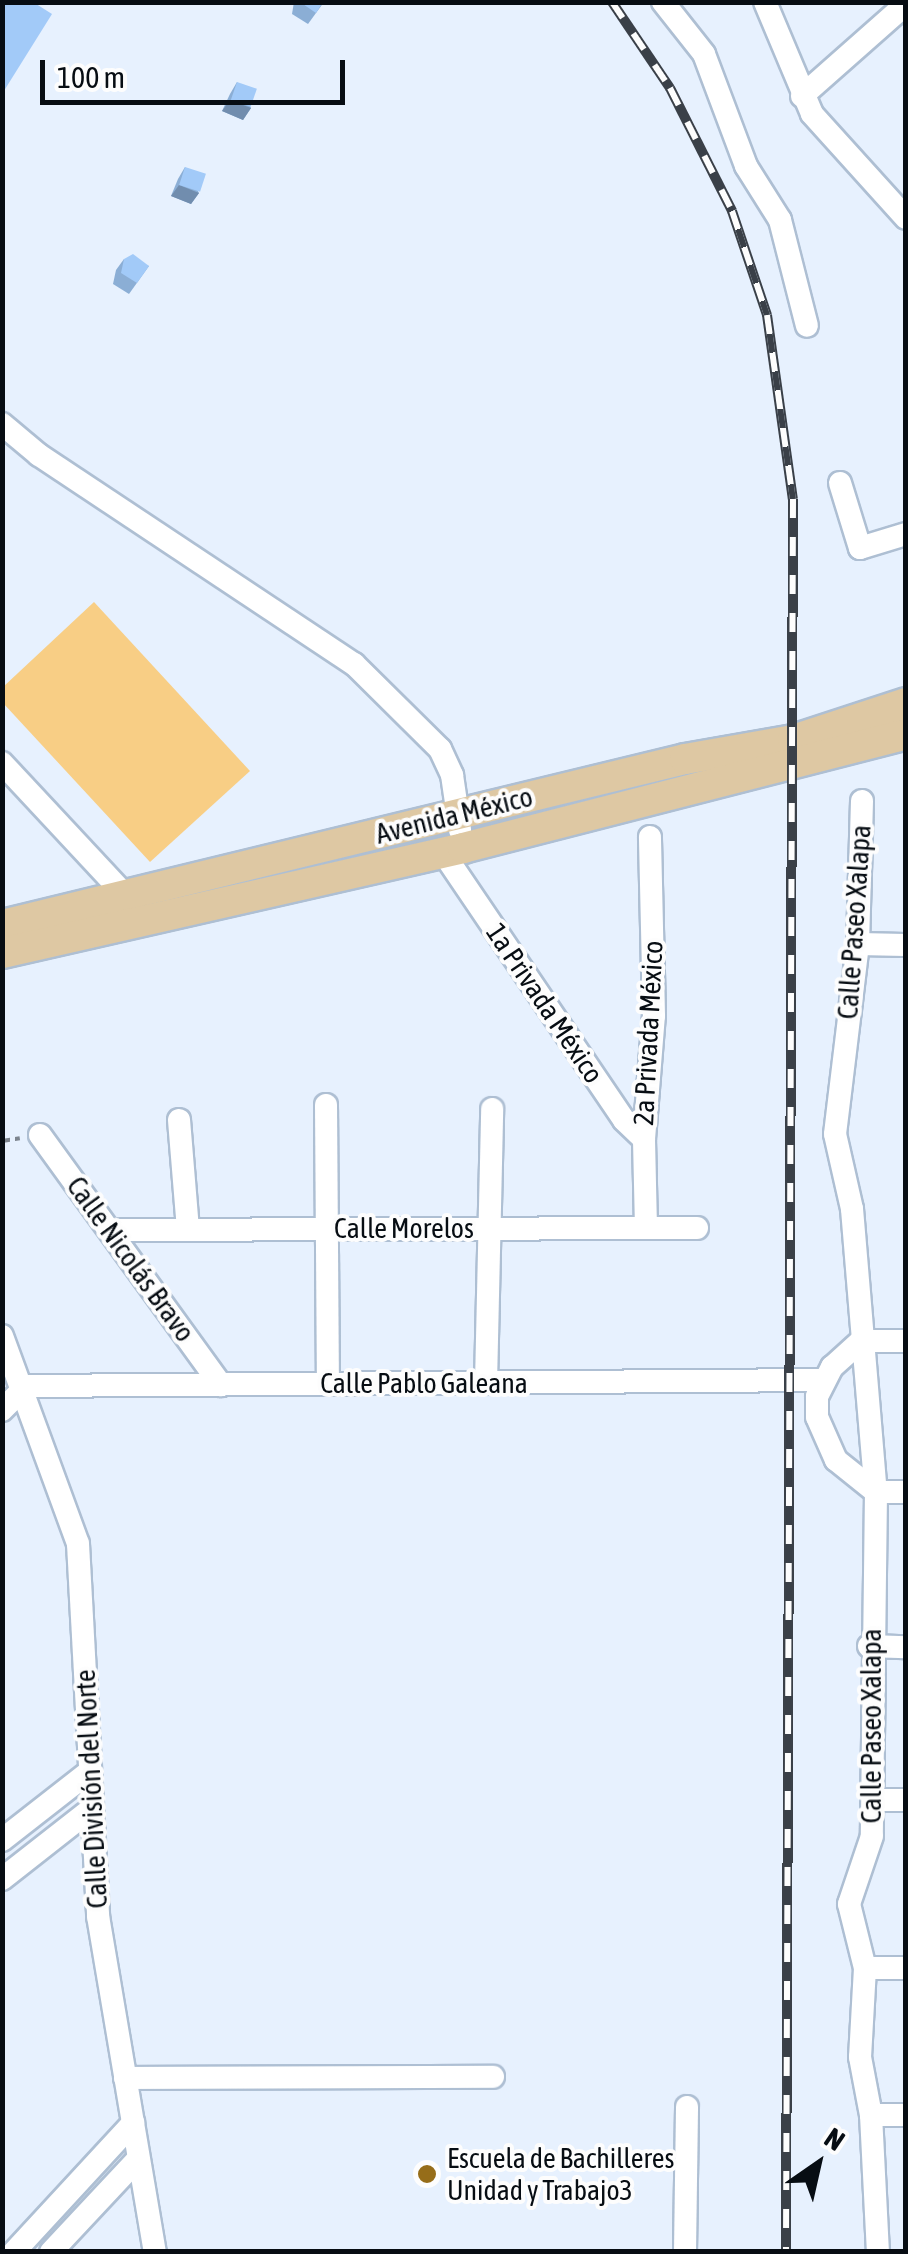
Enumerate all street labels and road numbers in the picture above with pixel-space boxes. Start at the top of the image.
street label: Avenida México [372,779,536,851]
street label: Calle Paseo Xalapa [830,824,878,1020]
street label: 1a Privada México [479,917,611,1089]
street label: 2a Privada México [626,940,670,1126]
street label: Calle Nicolás Bravo [60,1170,202,1348]
street label: Calle Morelos [334,1211,474,1245]
street label: Calle Pablo Galeana [320,1366,528,1400]
street label: Calle Paseo Xalapa [854,1629,888,1823]
street label: Calle División del Norte [68,1669,114,1909]

